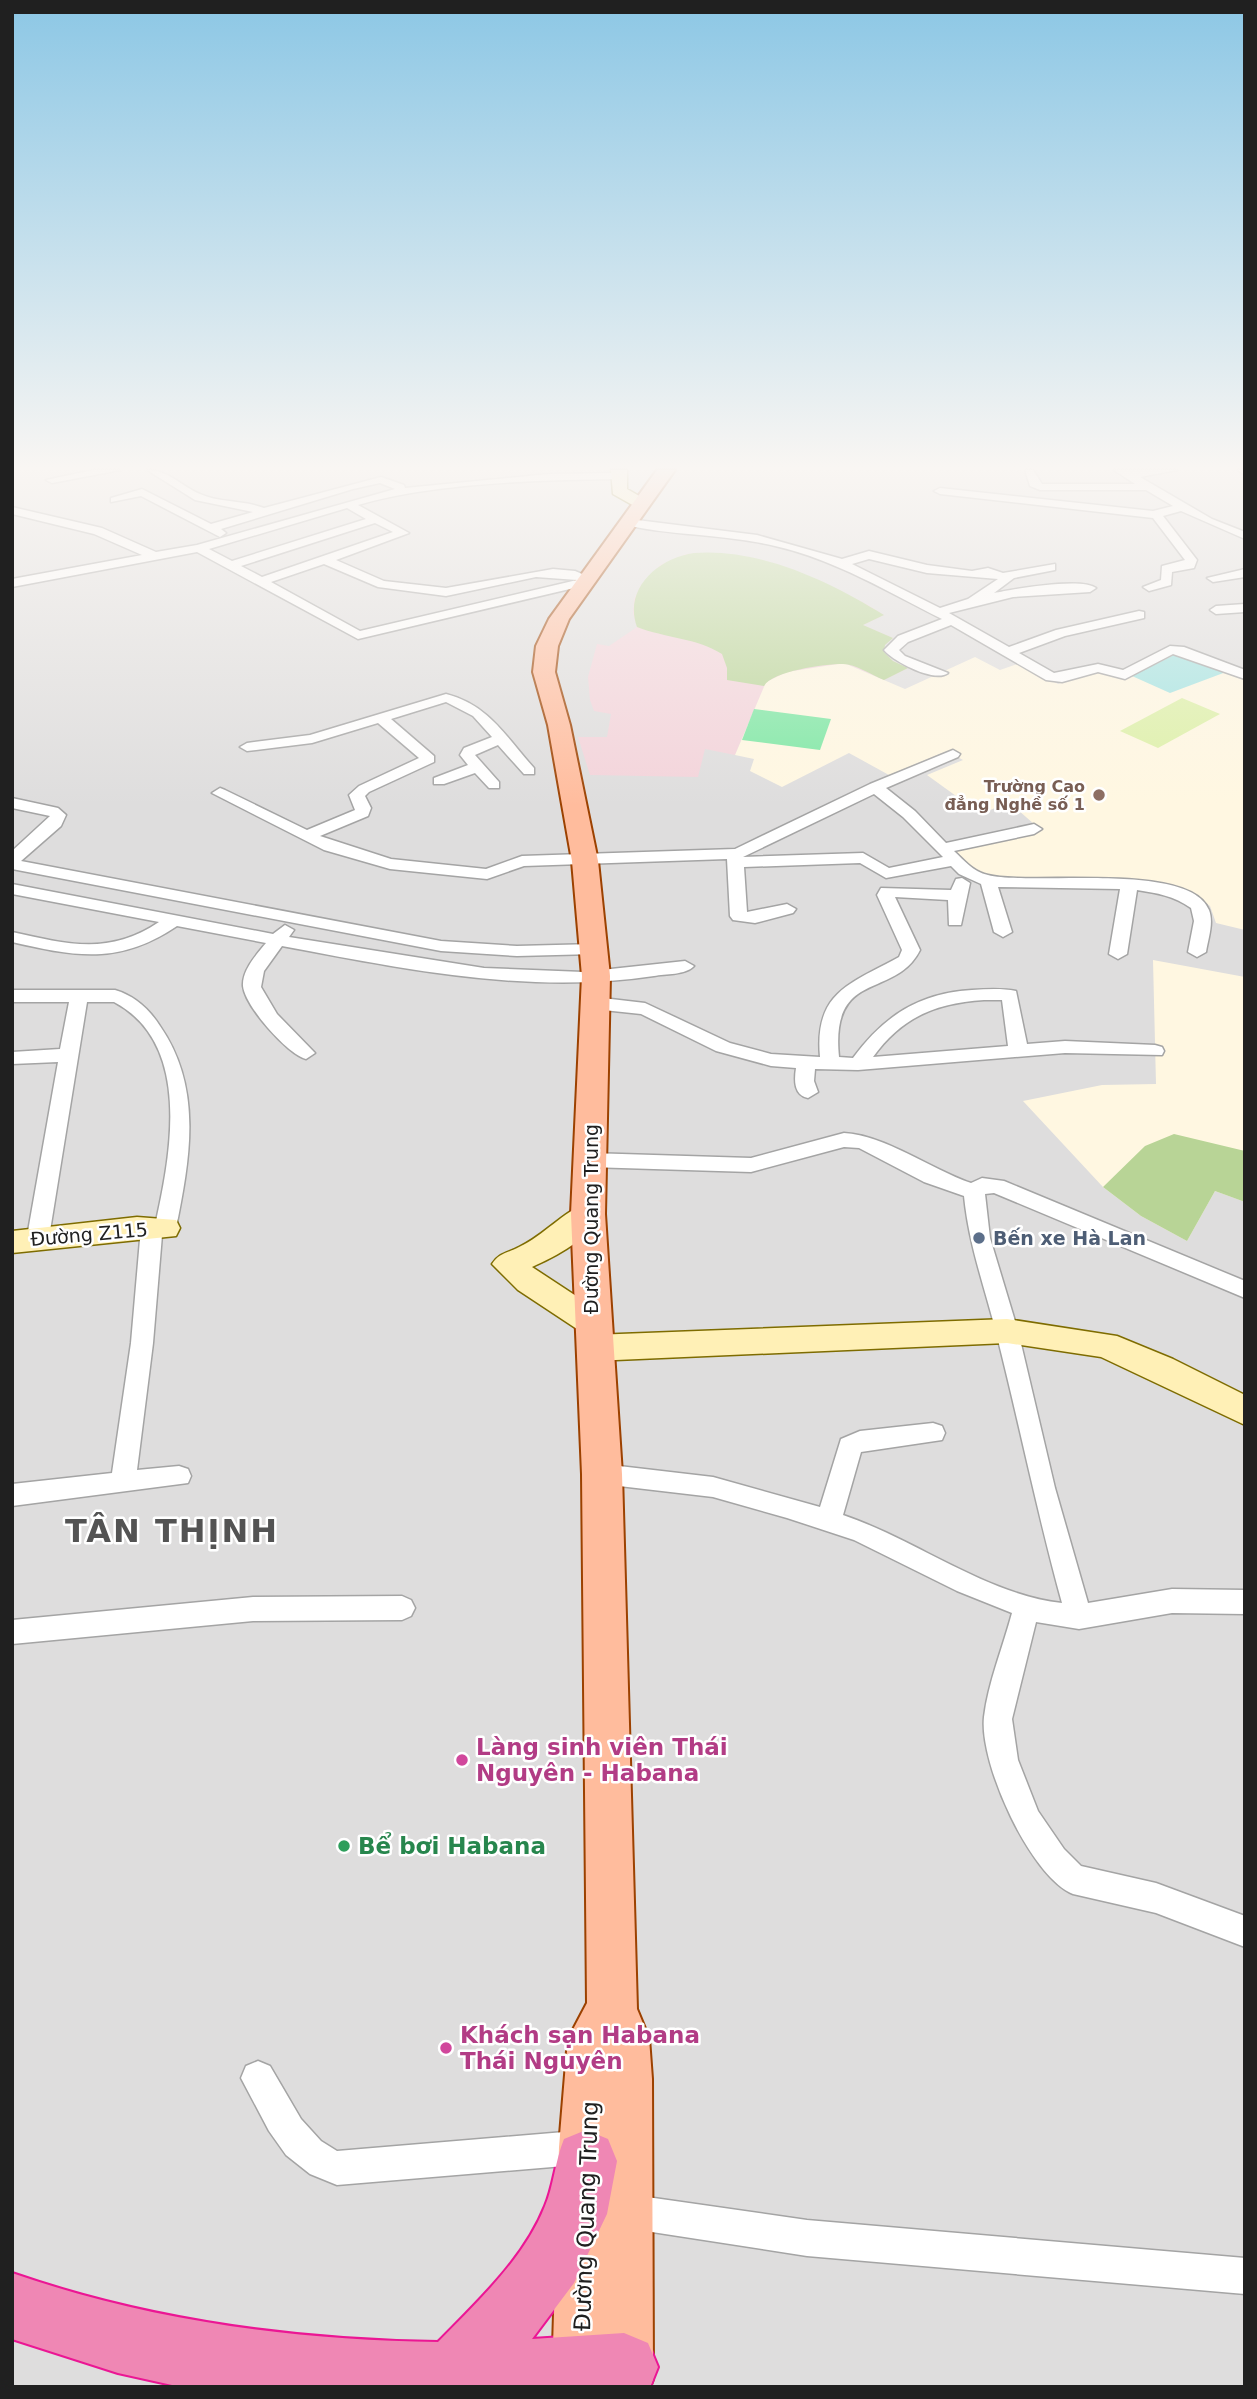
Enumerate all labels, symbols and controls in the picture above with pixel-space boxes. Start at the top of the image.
place label: Trường Cao đẳng Nghề số 1 [944,777,1085,814]
marker: Trường Cao đẳng Nghề số 1 [1091,787,1107,803]
street label: Đường Quang Trung [580,1124,602,1314]
street label: Đường Z115 [29,1218,149,1250]
place label: Bến xe Hà Lan [993,1227,1146,1249]
marker: Bến xe Hà Lan [971,1230,987,1246]
district label: TÂN THỊNH [65,1512,279,1550]
place label: Làng sinh viên Thái Nguyên - Habana [476,1734,728,1786]
marker: Làng sinh viên Thái Nguyên - Habana [454,1752,470,1768]
place label: Bể bơi Habana [358,1832,546,1859]
marker: Bể bơi Habana [336,1838,352,1854]
place label: Khách sạn Habana Thái Nguyên [460,2022,700,2074]
marker: Khách sạn Habana Thái Nguyên [438,2040,454,2056]
street label: Đường Quang Trung [569,2101,603,2331]

